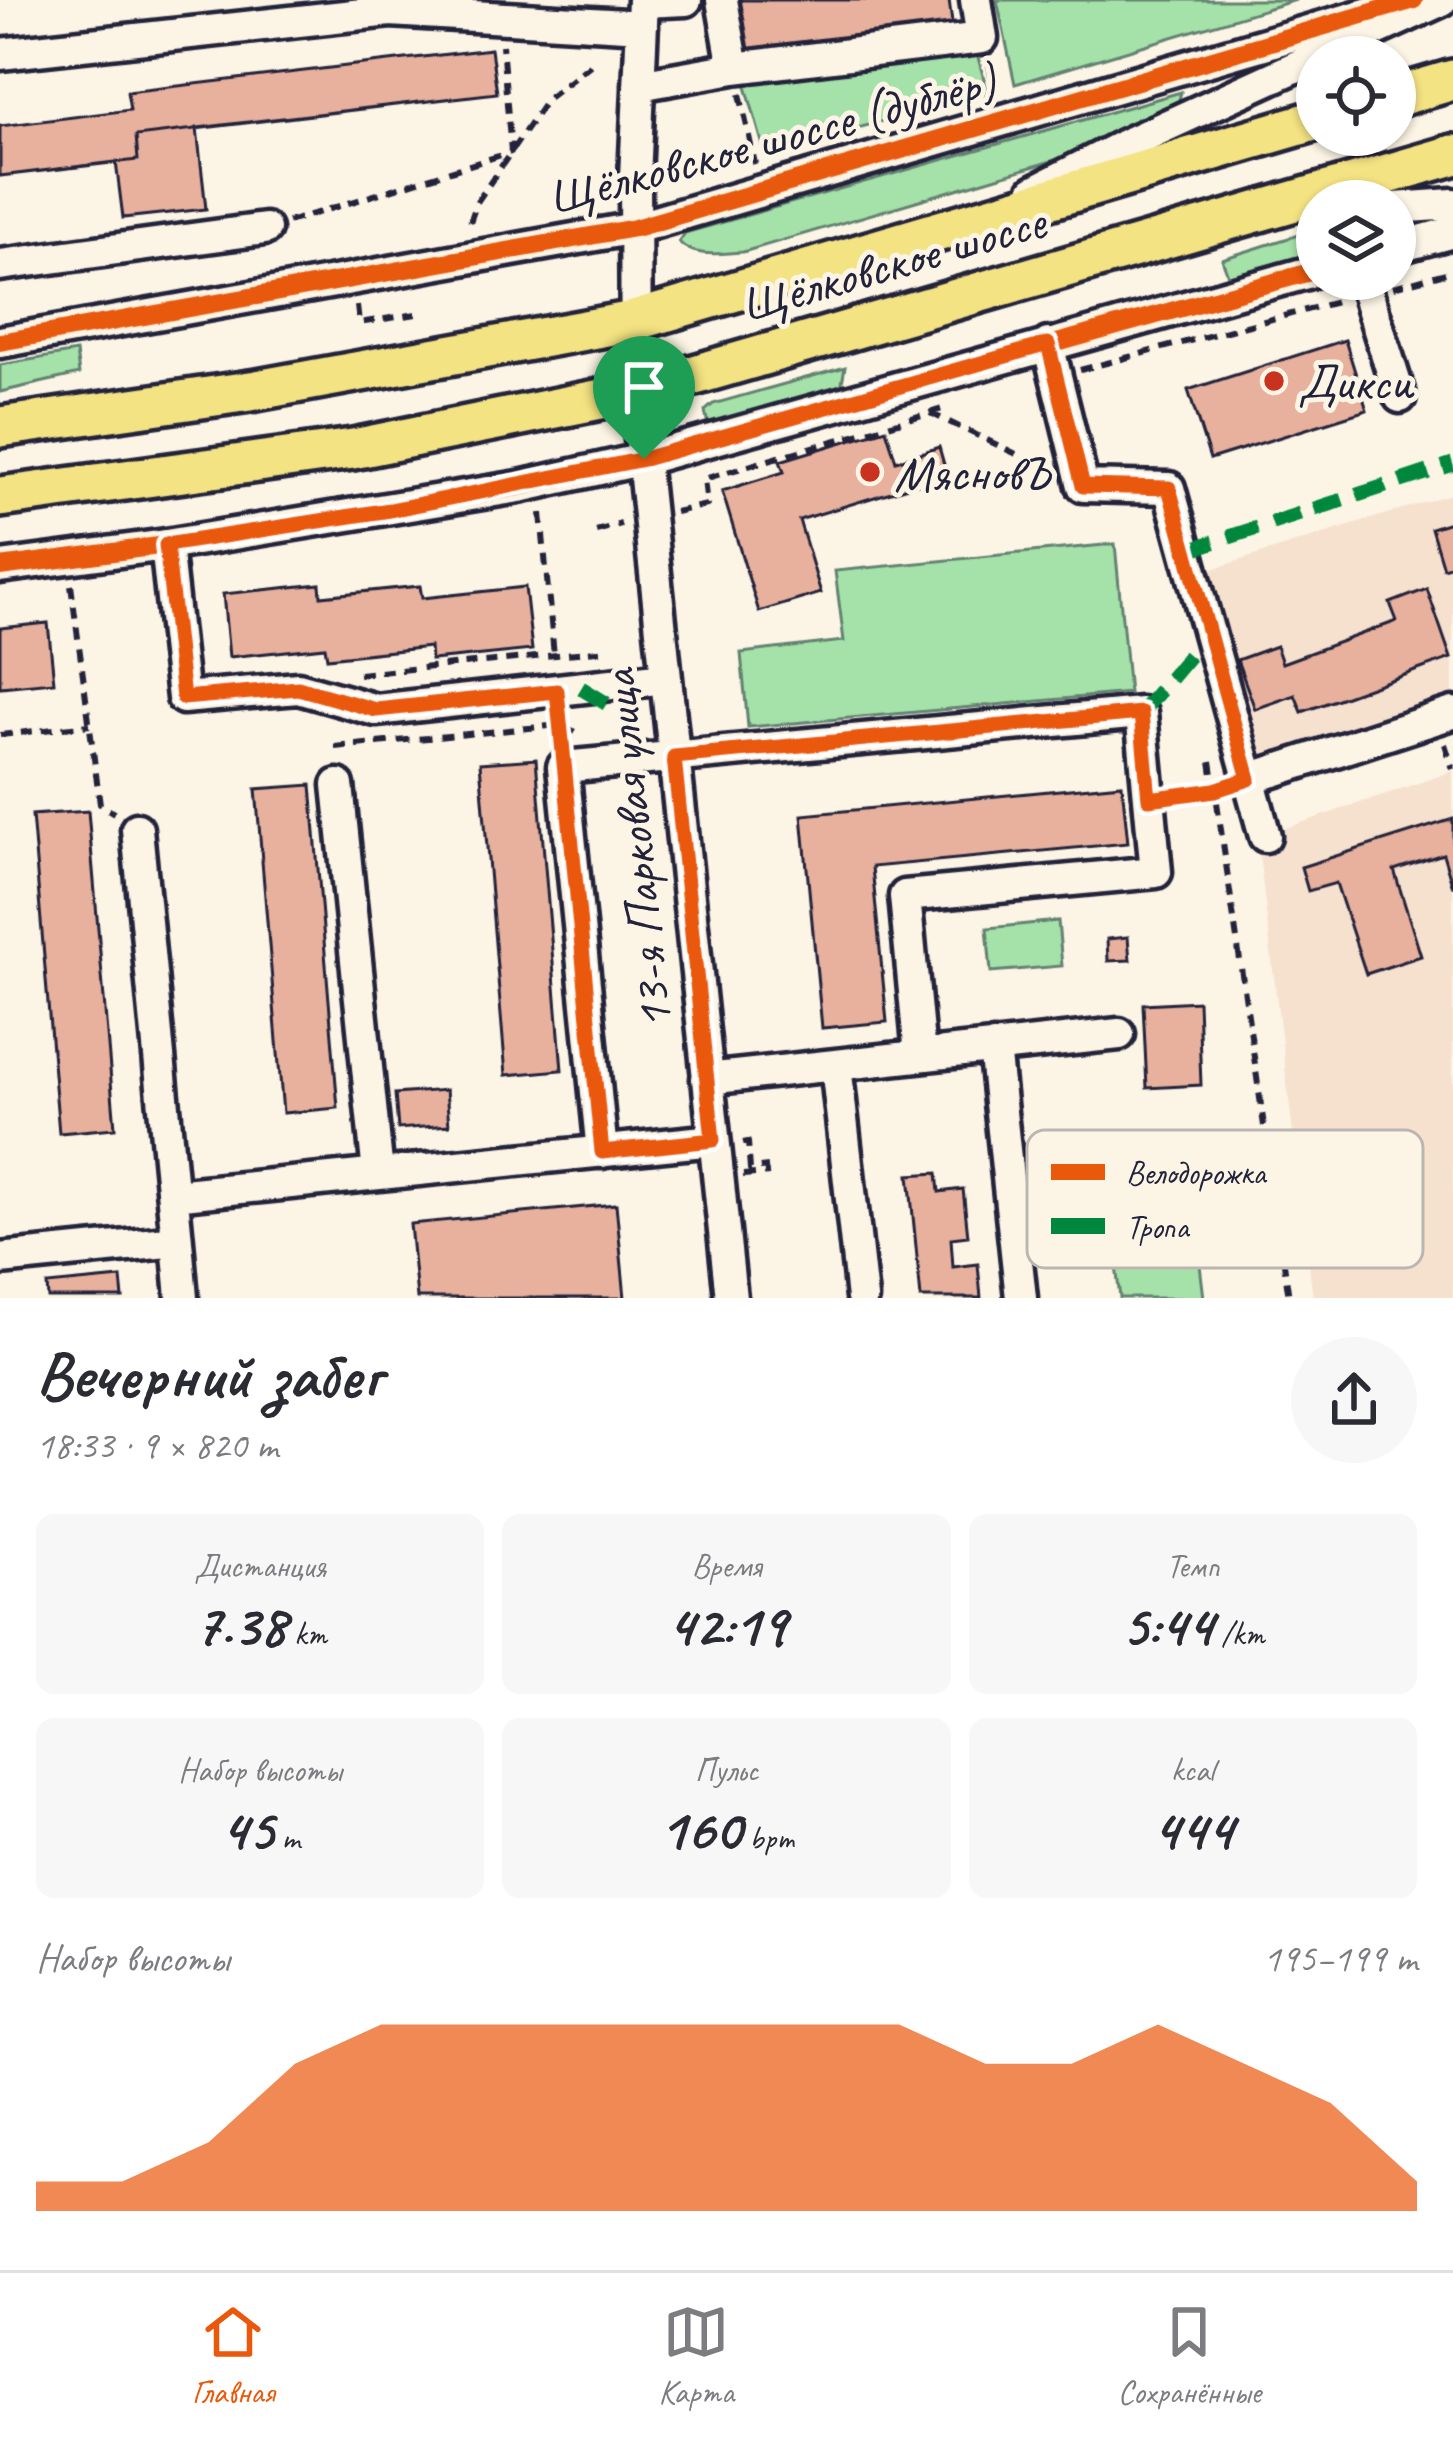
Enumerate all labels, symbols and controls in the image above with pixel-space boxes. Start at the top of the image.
map controls [1296,36,1416,300]
button: locate [1296,36,1416,156]
street label: Щёлковское шоссе (дублёр) [542,48,1005,229]
button: layers [1296,180,1416,300]
street label: Щёлковское шоссе [735,188,1055,337]
pin [593,336,695,459]
place label: Дикси [1298,350,1414,414]
icon: arrive [611,354,677,420]
marker: Дикси [1261,368,1287,394]
place label: МясновЪ [894,441,1053,505]
marker: МясновЪ [857,459,883,485]
street label: 13-я Парковая улица [585,664,687,1033]
legend [1027,1130,1423,1268]
text: Велодорожка [1126,1152,1267,1194]
text: Тропа [1126,1206,1190,1248]
text: Вечерний забег [36,1334,381,1417]
button: share [1291,1337,1417,1463]
text: 18:33 · 9 × 820 m [36,1421,278,1470]
text: Дистанция [194,1545,326,1587]
text: Время [692,1545,761,1587]
text: Темп [1166,1545,1219,1587]
text: 7.38 [194,1587,286,1663]
text: 42:19 [667,1587,786,1663]
text: 5:44 [1121,1587,1213,1663]
text: km [286,1613,327,1655]
text: /km [1213,1613,1264,1655]
text: Набор высоты [178,1749,342,1791]
text: Пульс [695,1749,758,1791]
text: kcal [1171,1749,1215,1791]
text: 45 [220,1791,273,1867]
text: 160 [659,1791,741,1867]
text: 444 [1152,1791,1233,1867]
text: m [273,1817,300,1859]
text: bpm [741,1817,794,1859]
text: Набор высоты [36,1934,230,1983]
text: 195–199 m [1263,1934,1417,1983]
tab: Главная [192,2299,275,2413]
tab: Карта [658,2299,734,2413]
tab: Сохранённые [1118,2299,1261,2413]

